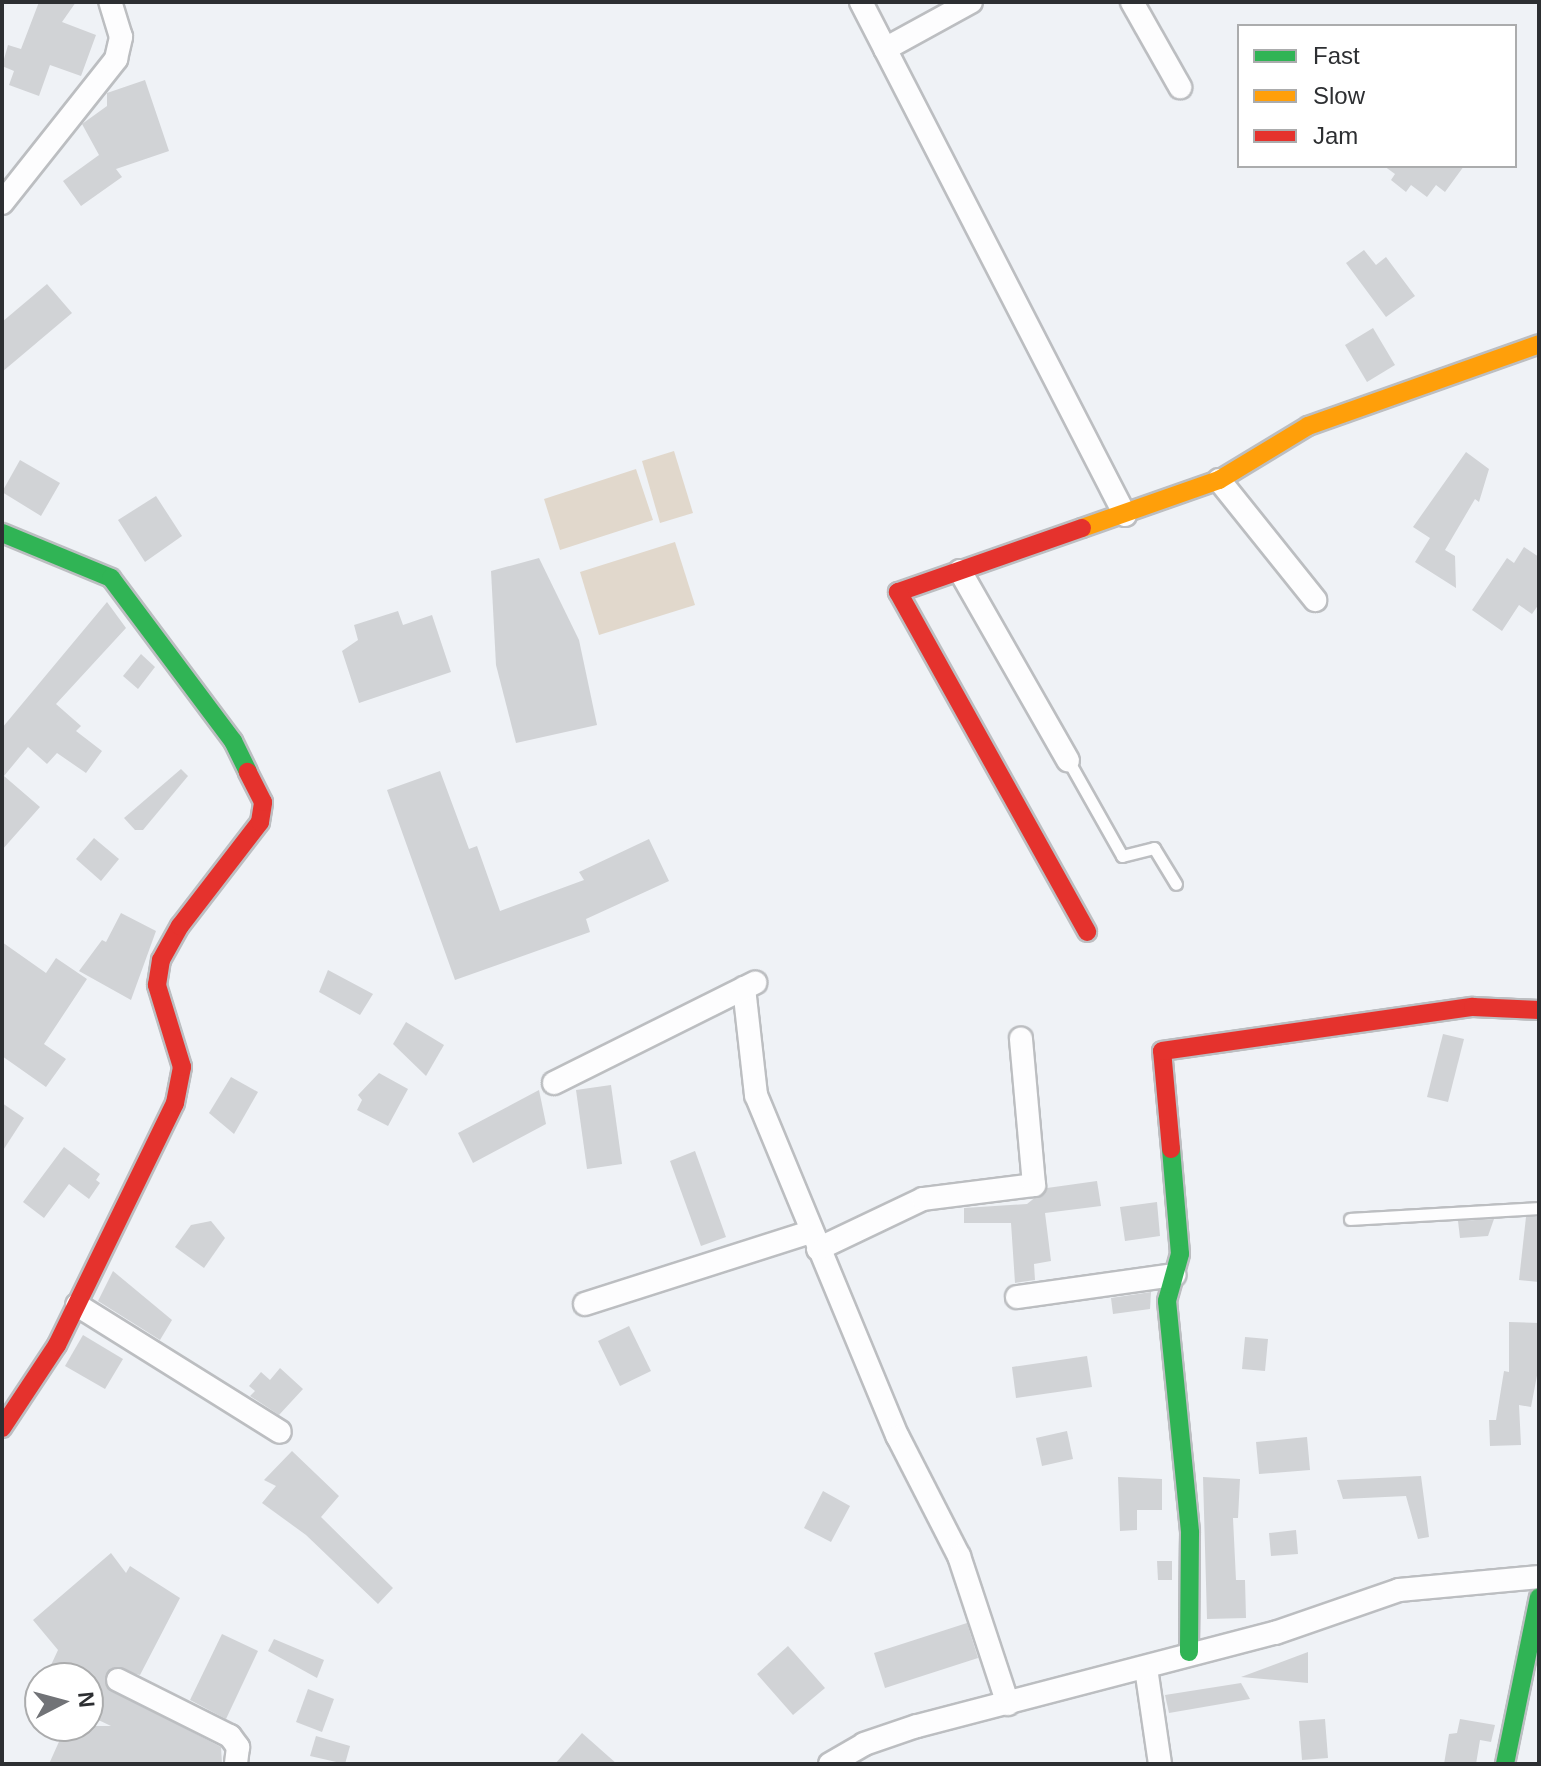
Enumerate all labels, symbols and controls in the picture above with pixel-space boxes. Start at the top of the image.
legend [1237,24,1517,168]
text: Fast [1313,42,1360,69]
text: Slow [1313,82,1365,109]
text: Jam [1313,122,1358,149]
north arrow [24,1662,104,1742]
text: N [73,1690,100,1709]

